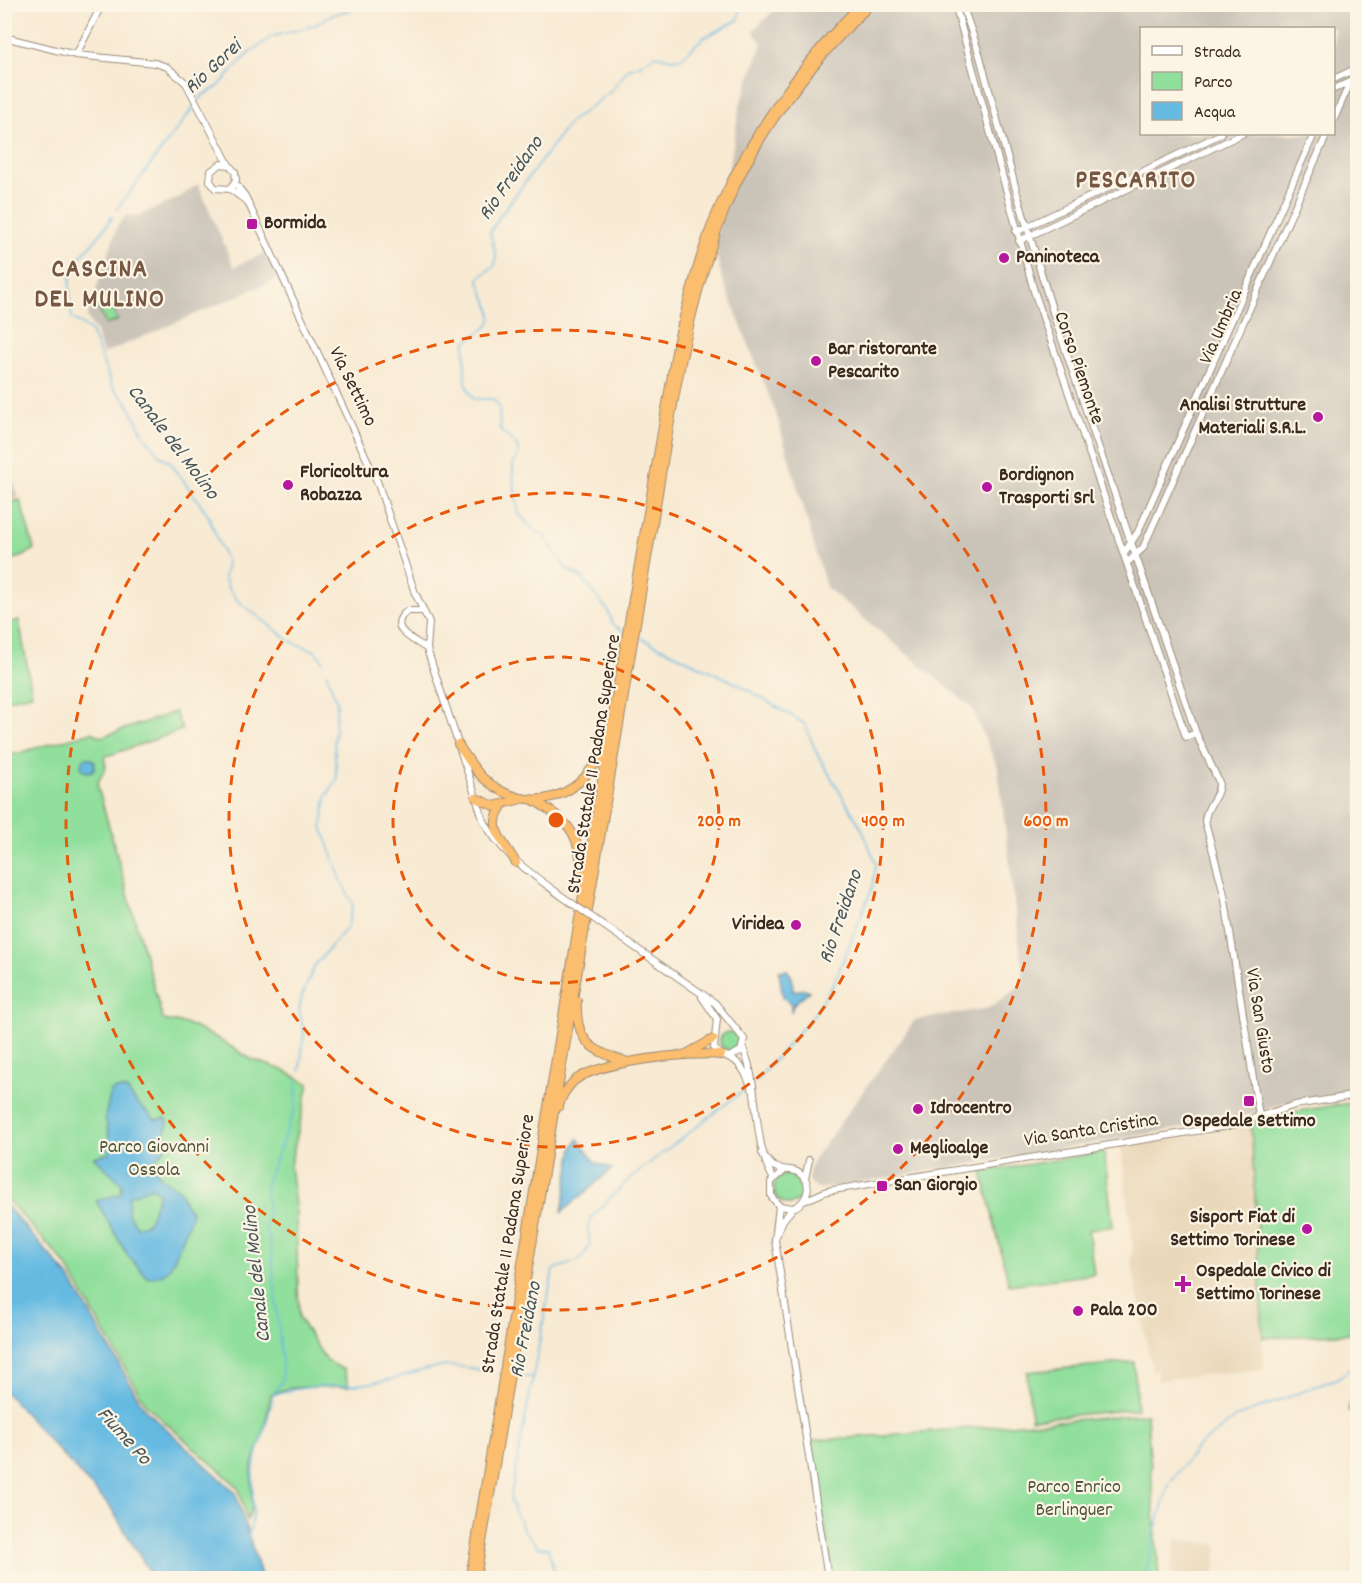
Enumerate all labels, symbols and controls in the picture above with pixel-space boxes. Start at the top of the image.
legend [1140,27,1335,135]
water label: Rio Gorei [179,31,252,103]
text: Strada [1194,41,1241,66]
text: Parco [1194,71,1233,96]
text: Acqua [1194,101,1236,126]
water label: Rio Freidano [472,129,553,227]
district label: PESCARITO [1075,163,1197,200]
place label: Bormida [264,210,327,238]
marker: Bormida [245,217,259,231]
place label: Paninoteca [1016,244,1100,272]
marker: Paninoteca [997,251,1011,265]
district label: CASCINA DEL MULINO [34,252,166,319]
street label: Via Umbria [1193,284,1251,369]
street label: Corso Piemonte [1046,308,1110,428]
place label: Bar ristorante Pescarito [828,336,937,387]
street label: Via Settimo [321,342,383,432]
marker: Bar ristorante Pescarito [809,354,823,368]
water label: Canale del Molino [119,379,226,508]
place label: Analisi Strutture Materiali S.R.L. [1180,392,1306,443]
marker: Analisi Strutture Materiali S.R.L. [1311,410,1325,424]
place label: Floricoltura Robazza [300,459,389,510]
place label: Bordignon Trasporti Srl [999,462,1095,513]
marker: Floricoltura Robazza [281,478,295,492]
marker: Bordignon Trasporti Srl [980,480,994,494]
street label: Strada Statale 11 Padana Superiore [561,632,629,896]
centre of rings [546,810,566,830]
text: 200 m [697,810,741,835]
text: 400 m [861,810,905,835]
text: 600 m [1024,810,1068,835]
water label: Rio Freidano [812,865,873,968]
place label: Viridea [732,911,785,939]
marker: Viridea [789,918,803,932]
street label: Via San Giusto [1237,966,1281,1076]
marker: Ospedale Settimo [1242,1094,1256,1108]
place label: Idrocentro [930,1095,1012,1123]
marker: Idrocentro [911,1102,925,1116]
street label: Via Santa Cristina [1022,1107,1160,1155]
place label: Ospedale Settimo [1182,1108,1316,1136]
street label: Strada Statale 11 Padana Superiore [475,1112,543,1376]
park label: Parco Giovanni Ossola [99,1134,209,1185]
place label: Meglioalge [910,1135,988,1163]
marker: Meglioalge [891,1142,905,1156]
place label: San Giorgio [894,1172,978,1200]
marker: San Giorgio [875,1179,889,1193]
water label: Canale del Molino [236,1203,280,1344]
place label: Sisport Fiat di Settimo Torinese [1170,1204,1295,1255]
marker: Sisport Fiat di Settimo Torinese [1300,1222,1314,1236]
place label: Ospedale Civico di Settimo Torinese [1196,1258,1331,1309]
marker: Ospedale Civico di Settimo Torinese [1174,1275,1192,1293]
water label: Rio Freidano [503,1278,551,1381]
place label: Pala 200 [1090,1297,1158,1325]
marker: Pala 200 [1071,1304,1085,1318]
water label: Fiume Po [89,1401,159,1474]
park label: Parco Enrico Berlinguer [1027,1474,1121,1525]

